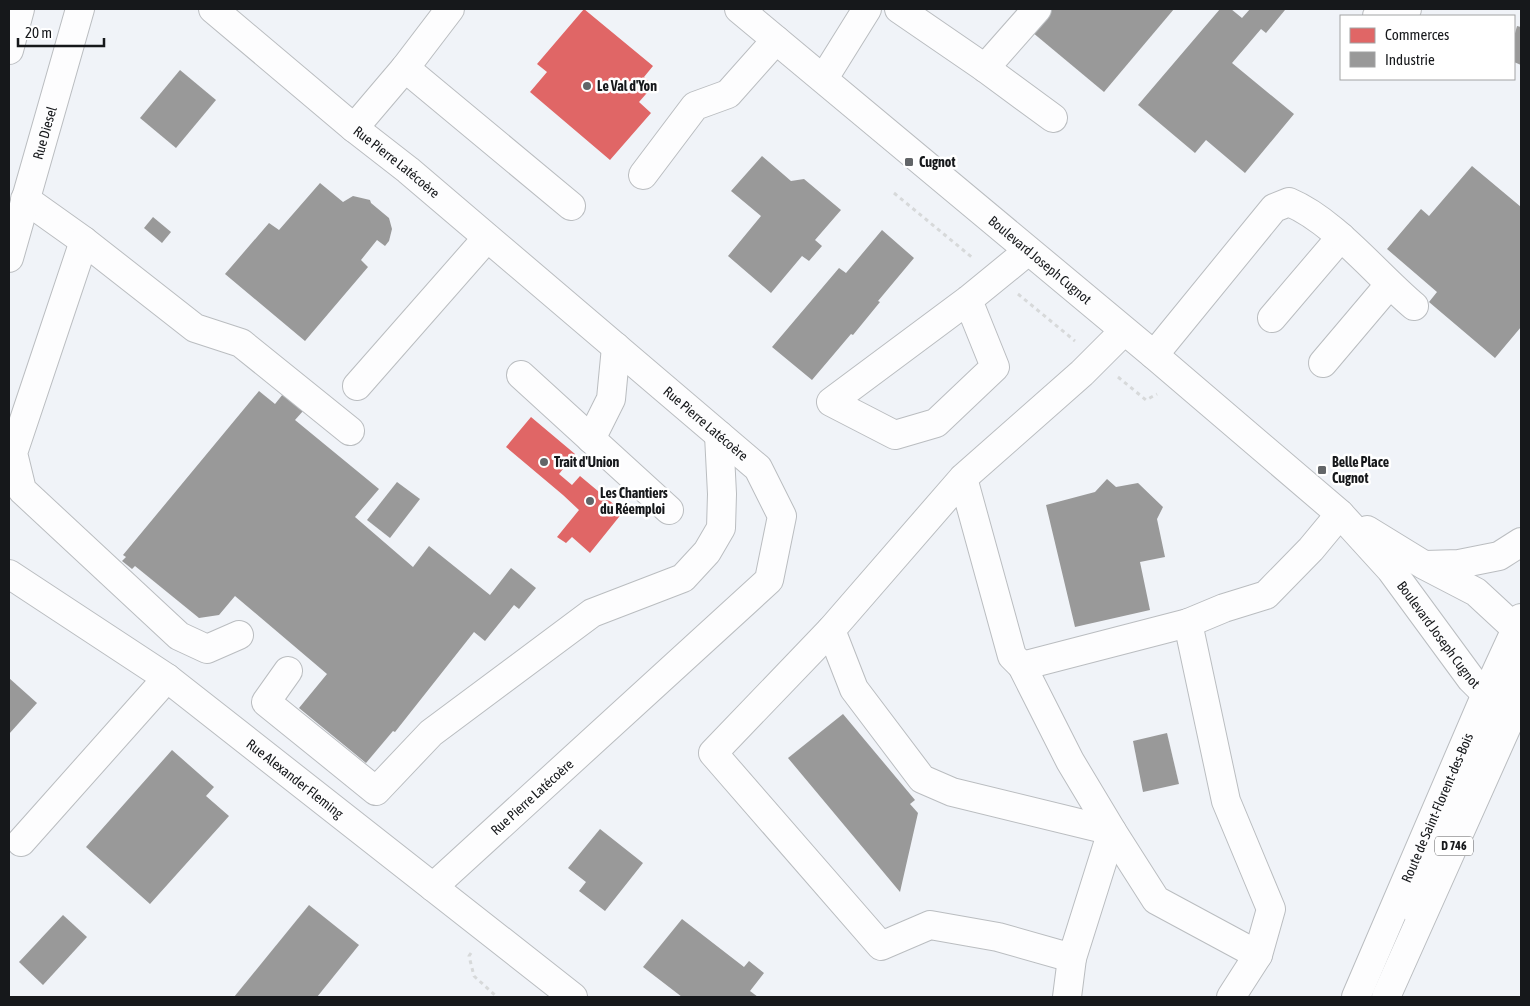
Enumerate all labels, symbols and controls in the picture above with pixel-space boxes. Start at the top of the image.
scale bar [18,15,104,47]
legend [1340,15,1515,80]
text: 20 m [25,24,52,41]
text: Commerces [1385,26,1449,43]
text: Industrie [1385,51,1435,68]
place label: Le Val d'Yon [597,78,657,94]
marker: Le Val d'Yon [581,80,593,92]
street label: Rue Diesel [29,104,60,161]
street label: Rue Pierre Latécoère [350,123,443,201]
place label: Cugnot [919,154,955,170]
marker: Cugnot [903,156,915,168]
street label: Boulevard Joseph Cugnot [985,213,1095,307]
street label: Rue Pierre Latécoère [660,383,751,464]
place label: Trait d'Union [554,454,620,470]
place label: Belle Place Cugnot [1332,454,1389,486]
marker: Trait d'Union [538,456,550,468]
marker: Belle Place Cugnot [1316,464,1328,476]
place label: Les Chantiers du Réemploi [600,485,668,517]
marker: Les Chantiers du Réemploi [584,495,596,507]
street label: Boulevard Joseph Cugnot [1394,578,1483,691]
street label: Route de Saint-Florent-des-Bois [1398,731,1476,885]
street label: Rue Alexander Fleming [244,736,347,822]
street label: Rue Pierre Latécoère [487,756,577,838]
road number: D 746 [1435,836,1473,856]

